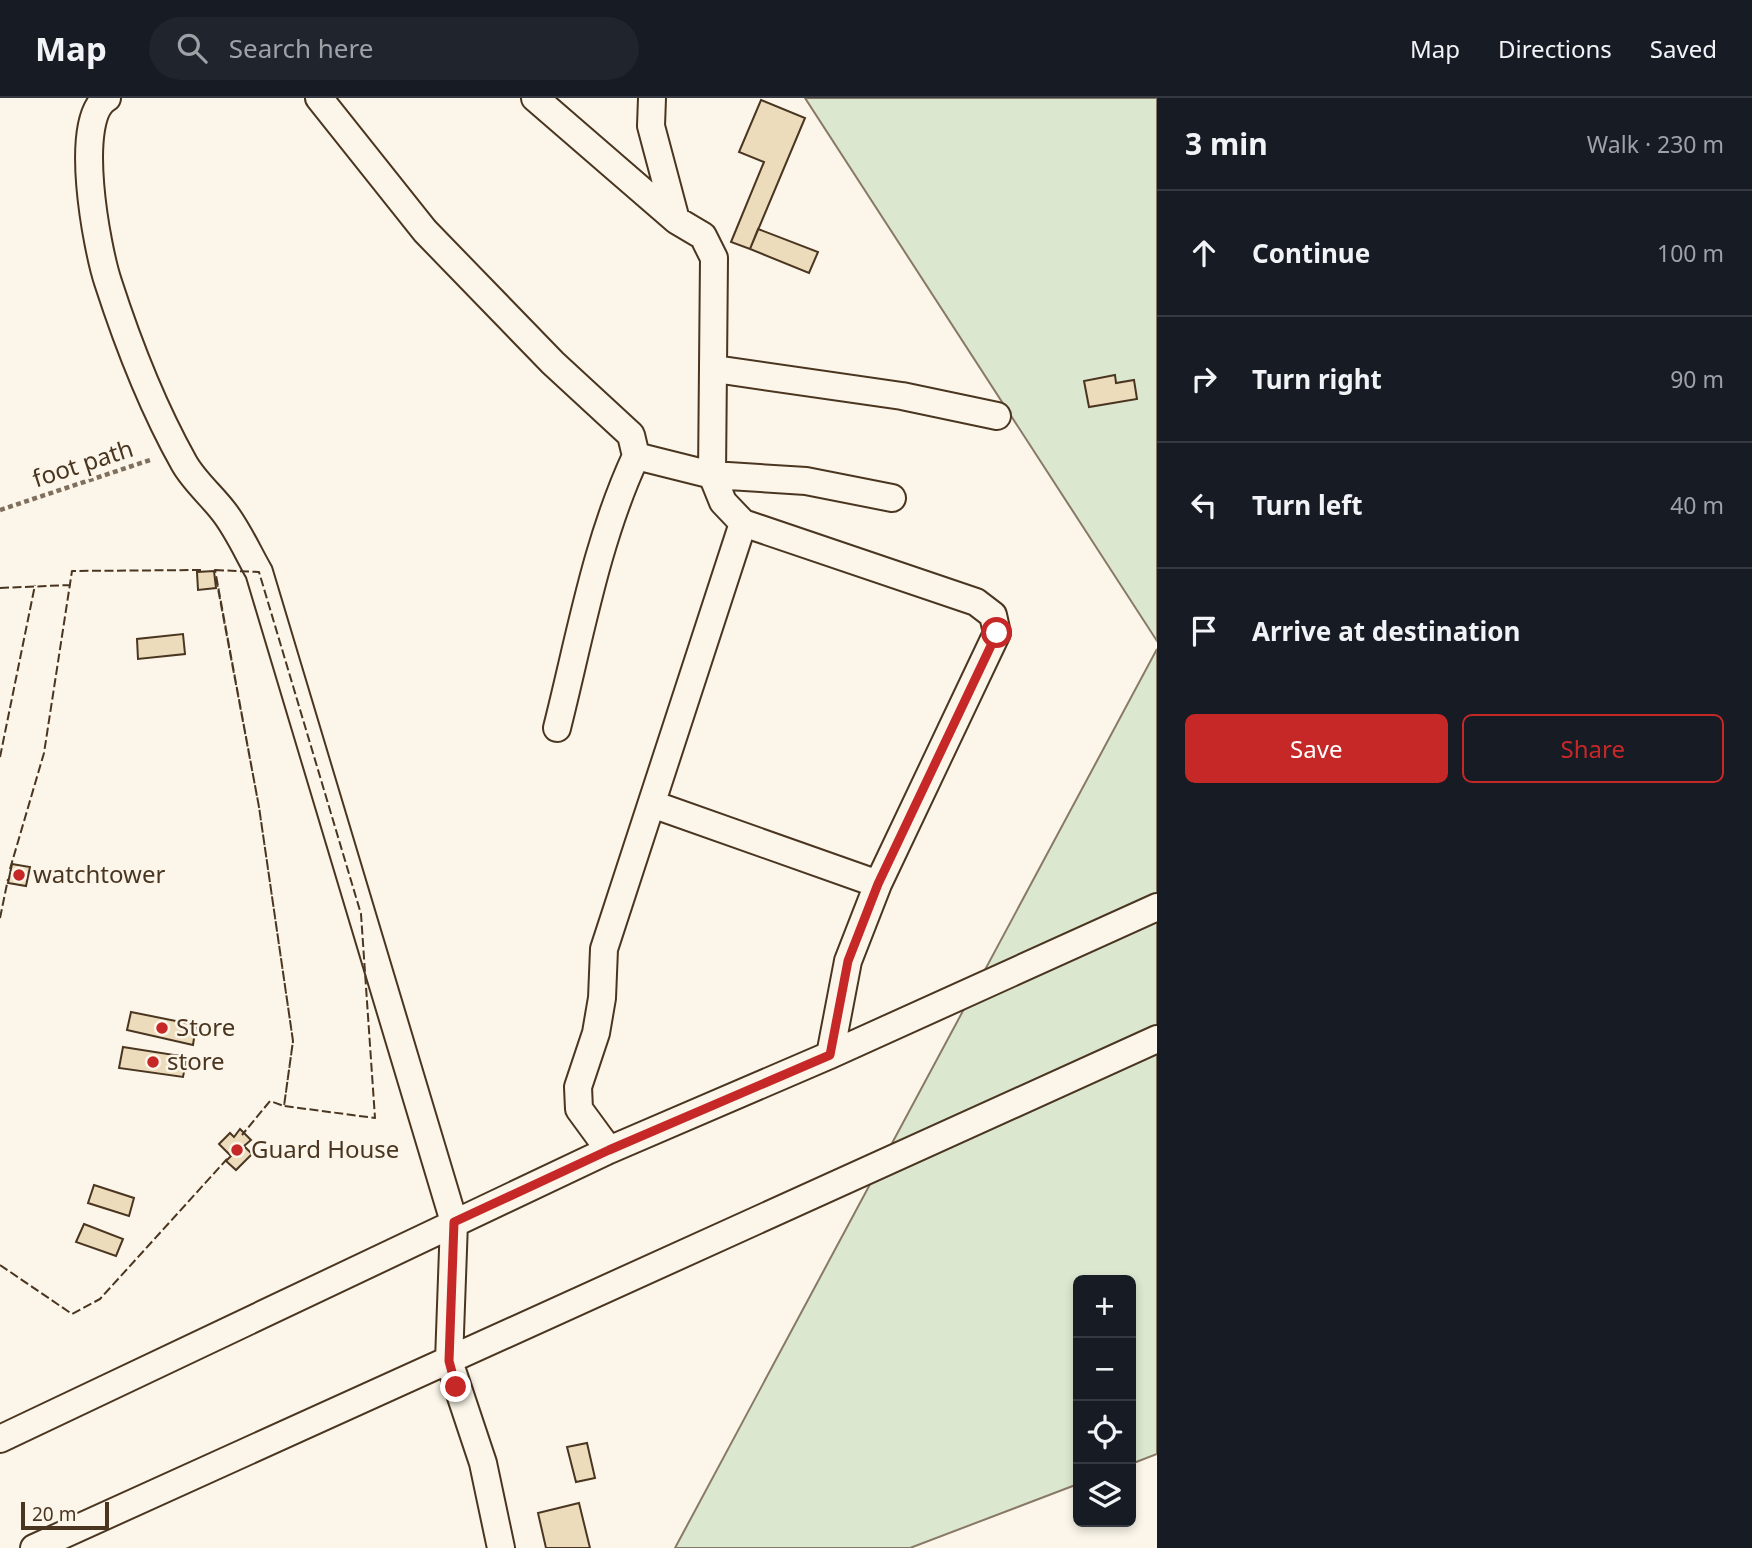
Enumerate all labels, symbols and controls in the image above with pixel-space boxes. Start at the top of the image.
search box [149,17,639,80]
text: Map [35,26,107,71]
icon: search [173,29,211,67]
text: Search here [229,30,373,66]
text: Map [1410,32,1460,65]
text: Directions [1498,32,1612,65]
text: Saved [1650,32,1717,65]
text: 3 min [1185,123,1268,164]
text: Walk · 230 m [1587,128,1724,160]
icon: ahead [1185,234,1223,272]
text: Continue [1252,235,1370,271]
text: 100 m [1657,237,1724,269]
icon: right [1185,360,1223,398]
text: Turn right [1252,361,1382,397]
text: 90 m [1670,363,1724,395]
street label: foot path [28,431,137,494]
icon: left [1185,486,1223,524]
text: Turn left [1252,487,1363,523]
text: 40 m [1670,489,1724,521]
icon: arrive [1185,612,1223,650]
text: Arrive at destination [1252,613,1521,649]
route start [981,617,1012,648]
button: Save [1185,714,1448,783]
button: Share [1462,714,1724,783]
place label: watchtower [33,857,165,890]
marker: watchtower [11,867,27,883]
place label: Store [176,1010,235,1043]
marker: Store [154,1020,170,1036]
place label: store [167,1044,225,1077]
marker: store [145,1054,161,1070]
place label: Guard House [251,1132,399,1165]
marker: Guard House [229,1142,245,1158]
map controls [1073,1275,1136,1527]
button: + [1073,1275,1136,1338]
button: − [1073,1338,1136,1401]
route end [440,1371,471,1402]
button: locate [1073,1401,1136,1464]
button: layers [1073,1464,1136,1527]
scale bar [21,1499,108,1531]
text: 20 m [32,1501,76,1527]

